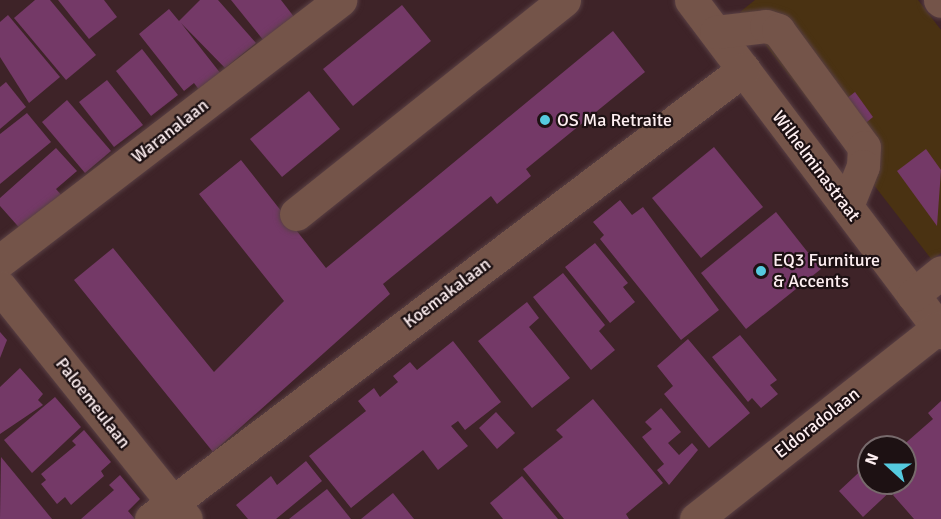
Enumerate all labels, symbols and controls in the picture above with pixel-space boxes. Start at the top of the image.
street label: Waranalaan [127,94,213,168]
street label: Wilhelminastraat [767,106,865,226]
place label: OS Ma Retraite [557,109,672,131]
marker: OS Ma Retraite [538,113,552,127]
place label: EQ3 Furniture & Accents [773,250,880,292]
street label: Koemakalaan [399,253,495,333]
marker: EQ3 Furniture & Accents [754,264,768,278]
street label: Paloemeulaan [51,353,135,453]
street label: Eldoradolaan [770,383,864,463]
north arrow [857,435,917,495]
text: N [861,450,883,468]

